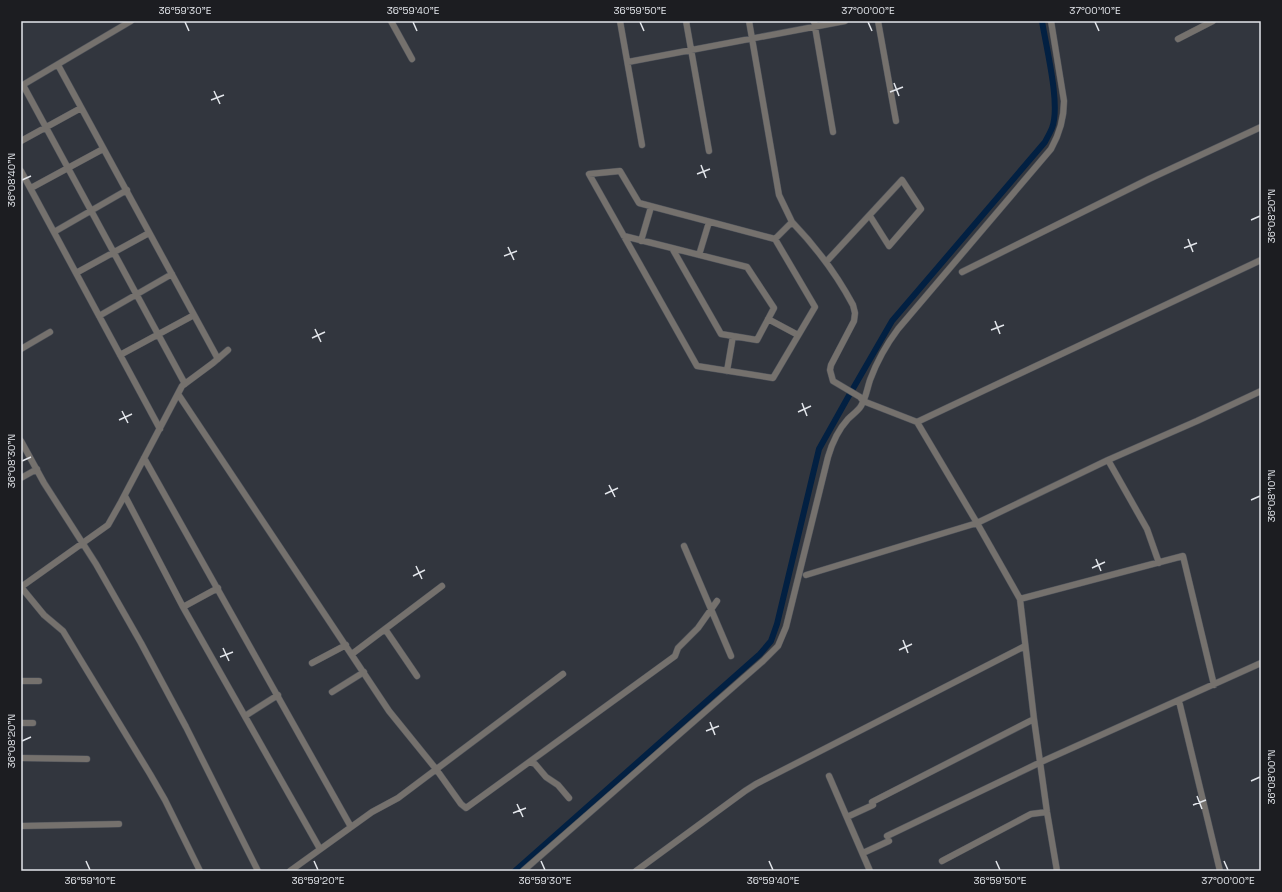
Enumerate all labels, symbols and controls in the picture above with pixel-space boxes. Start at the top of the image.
text: 36°59'30"E [159,4,212,17]
text: 36°59'40"E [387,4,440,17]
text: 36°59'50"E [614,4,667,17]
text: 37°00'00"E [841,4,895,17]
text: 37°00'10"E [1069,4,1121,17]
text: 36°08'40"N [5,153,18,207]
text: 36°08'20"N [1265,189,1278,243]
text: 36°08'30"N [5,434,18,488]
text: 36°08'10"N [1265,470,1278,522]
text: 36°08'20"N [5,714,18,768]
text: 36°08'00"N [1265,750,1278,804]
text: 36°59'10"E [64,874,116,887]
text: 36°59'20"E [292,874,345,887]
text: 36°59'30"E [519,874,572,887]
text: 36°59'40"E [747,874,800,887]
text: 36°59'50"E [974,874,1027,887]
text: 37°00'00"E [1201,874,1255,887]

